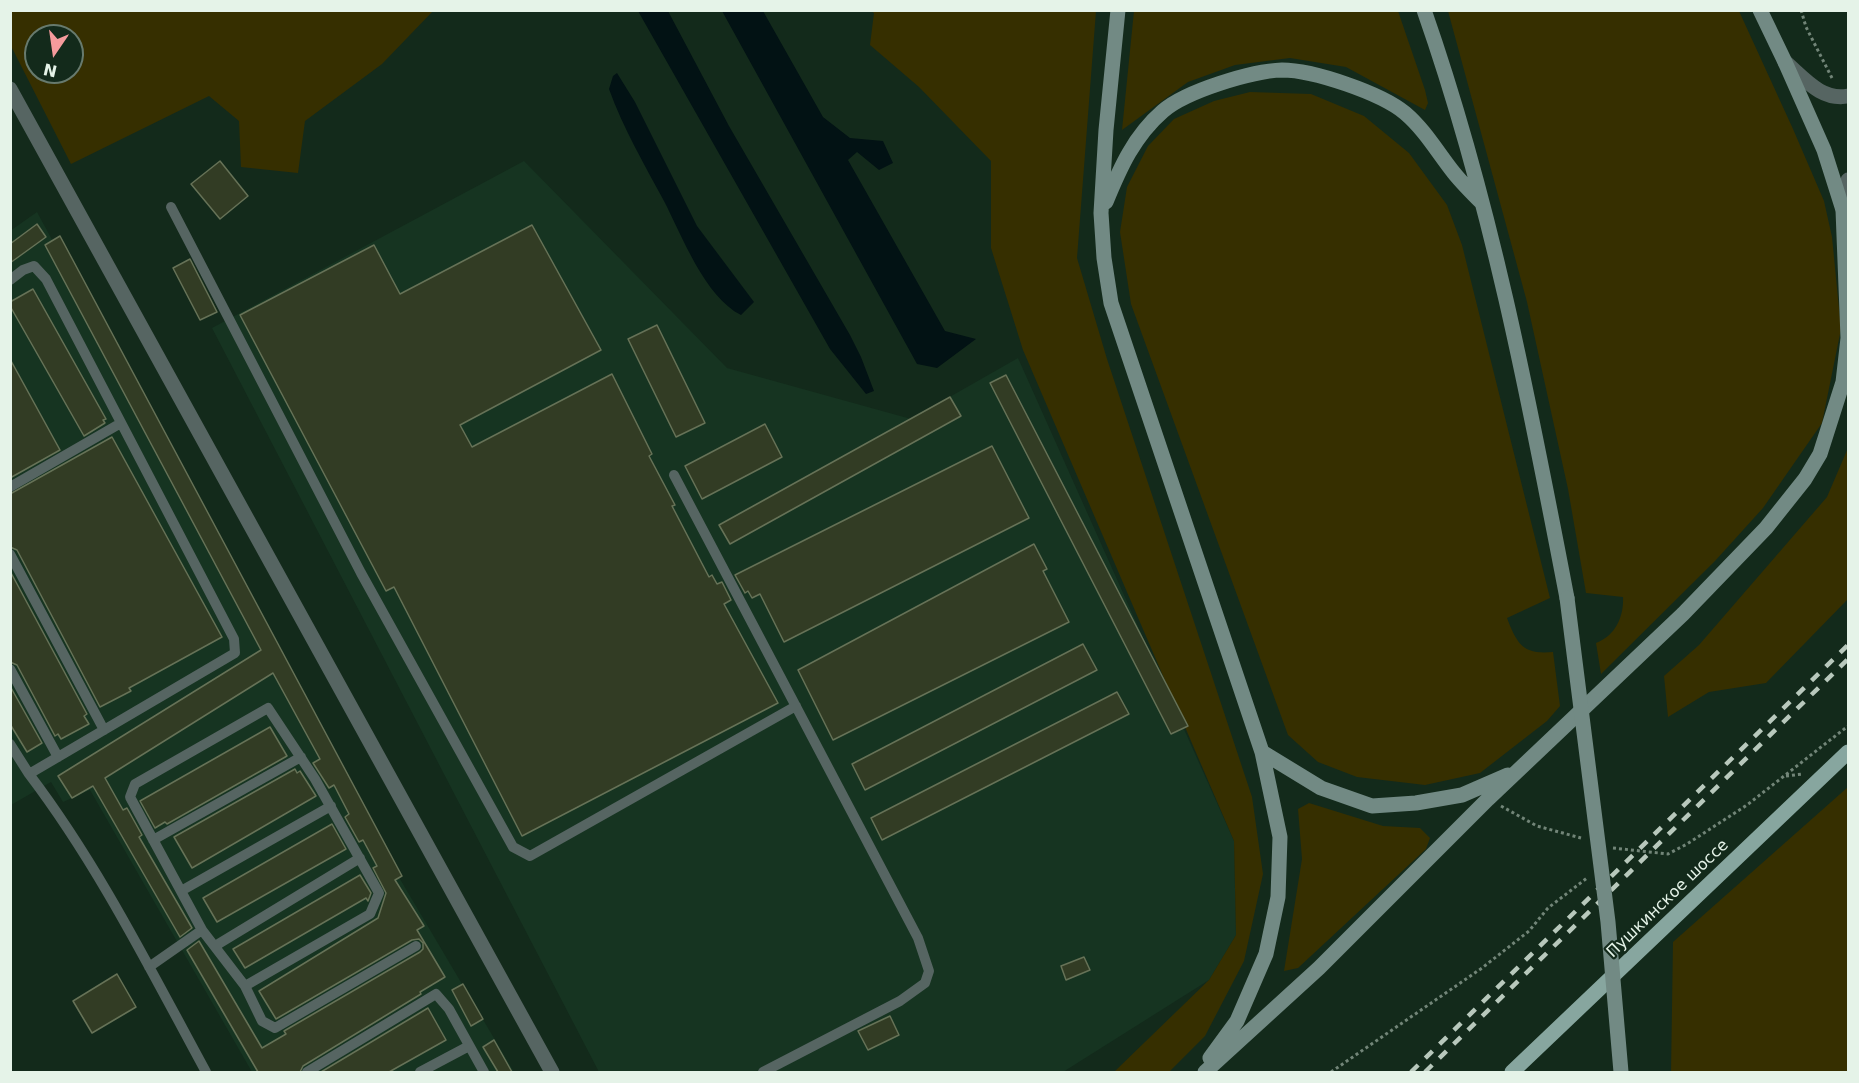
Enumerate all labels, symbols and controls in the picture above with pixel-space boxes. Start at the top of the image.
north arrow [24,24,84,84]
text: N [42,59,59,81]
street label: Пушкинское шоссе [1603,836,1733,962]

